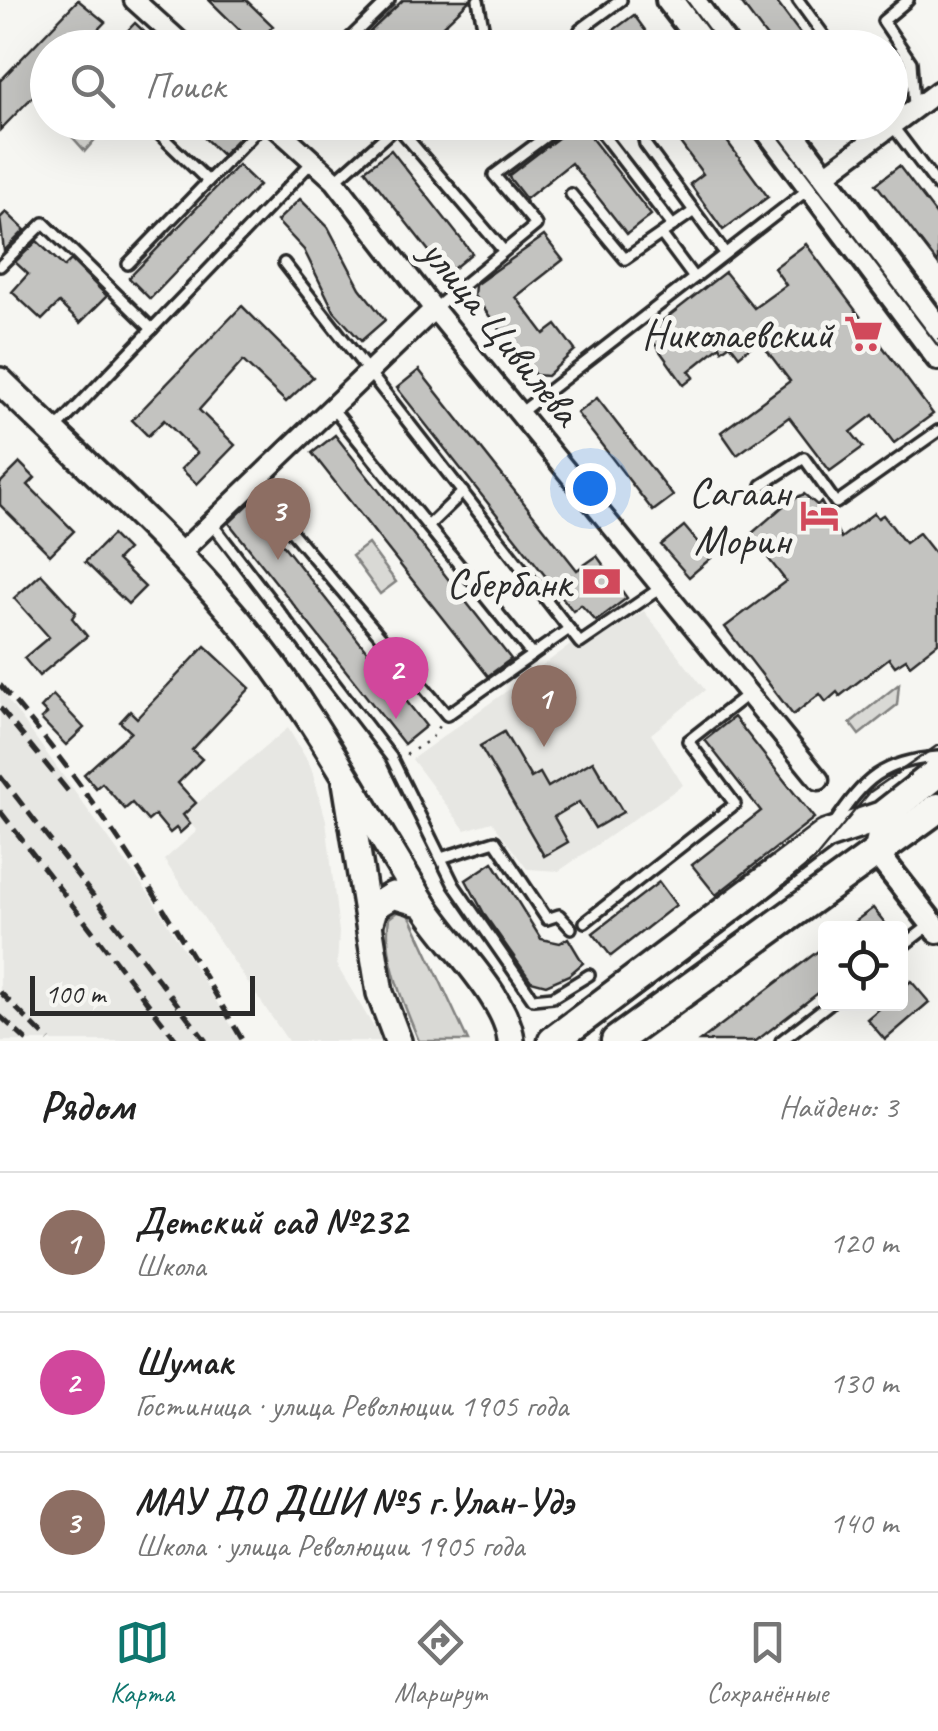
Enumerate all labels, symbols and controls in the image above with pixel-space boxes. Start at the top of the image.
search box [30,30,908,140]
icon: search [65,58,120,113]
text: Поиск [145,62,225,109]
street label: улица Цивилева [407,225,594,438]
place label: Николаевский [642,308,835,361]
supermarket icon: Николаевский [842,312,884,354]
your location [565,463,616,514]
place label: Сагаан Морин [689,466,793,567]
pin: 3 [246,478,310,560]
hotel icon: Сагаан Морин [799,494,841,536]
place label: Сбербанк [447,557,575,610]
bank icon: Сбербанк [580,561,622,603]
pin: 2 [364,636,428,719]
pin: 1 [512,664,576,747]
map controls [818,921,908,1011]
button: locate [818,921,908,1011]
scale bar [30,971,255,1016]
text: 100 m [45,976,105,1011]
text: Рядом [40,1080,134,1133]
text: Найдено: 3 [779,1086,898,1127]
text: Детский сад №232 [135,1198,407,1245]
text: 1 [65,1222,80,1263]
text: 120 m [829,1222,898,1263]
text: Школа [135,1245,206,1286]
text: Шумак [135,1338,233,1385]
text: 2 [65,1362,80,1403]
text: 130 m [829,1362,898,1403]
text: Гостиница · улица Революции 1905 года [135,1385,568,1426]
text: МАУ ДО ДШИ №5 г.Улан-Удэ [135,1478,573,1525]
text: 3 [65,1502,80,1543]
text: 140 m [829,1502,898,1543]
text: Школа · улица Революции 1905 года [135,1525,524,1566]
tab: Карта [110,1615,174,1710]
tab: Маршрут [394,1615,486,1710]
tab: Сохранённые [706,1615,828,1710]

